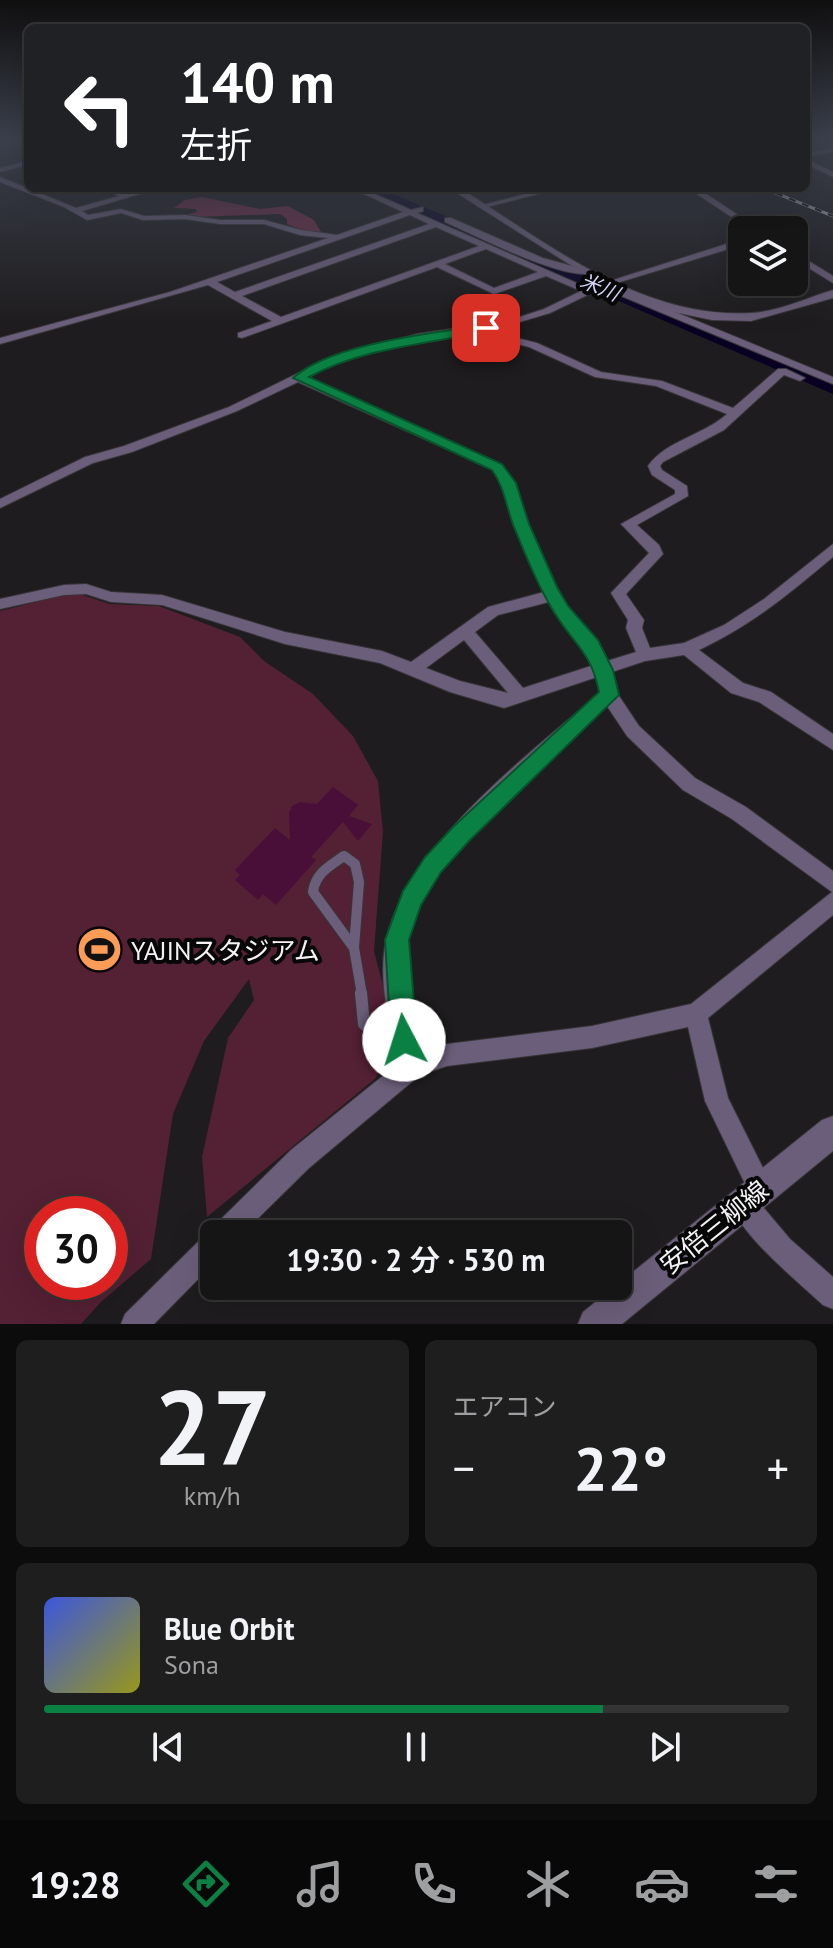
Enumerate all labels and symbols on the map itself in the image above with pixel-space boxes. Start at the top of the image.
water label: 米川 [577,267,625,308]
pin [452,294,520,362]
sports icon: YAJINスタジアム [76,926,124,974]
place label: YAJINスタジアム [131,934,320,967]
position arrow [362,998,446,1082]
street label: 安倍三柳線 [653,1173,775,1281]
speed limit sign: 30 [24,1196,128,1300]

